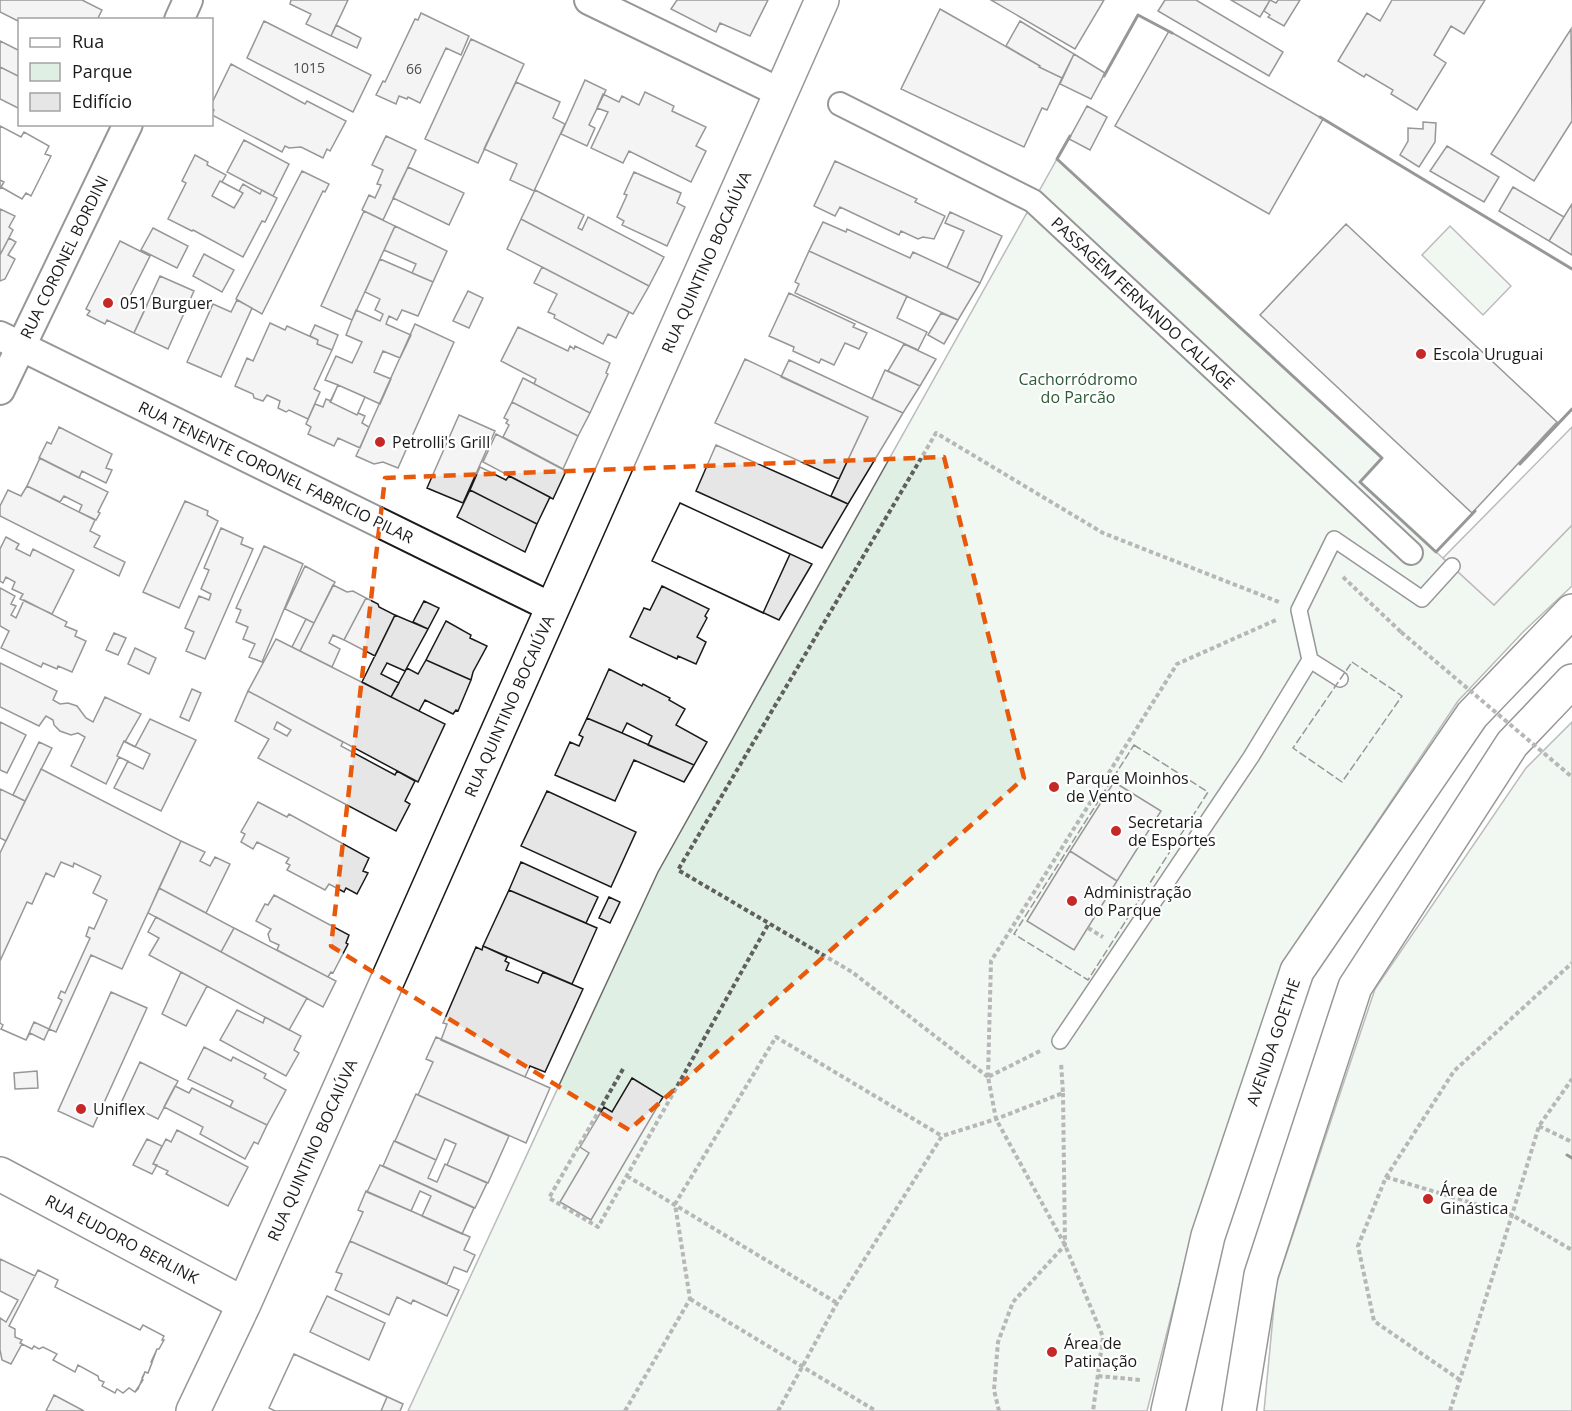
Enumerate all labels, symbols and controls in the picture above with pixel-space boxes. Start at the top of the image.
legend [18,18,213,126]
text: Rua [72,29,104,53]
house number: 1015 [293,58,325,77]
text: Parque [72,59,132,83]
house number: 66 [406,59,422,78]
text: Edifício [72,89,132,113]
street label: RUA QUINTINO BOCAIÚVA [656,167,756,357]
street label: RUA CORONEL BORDINI [15,172,113,342]
street label: PASSAGEM FERNANDO CALLAGE [1046,212,1240,394]
place label: 051 Burguer [120,292,213,314]
marker: 051 Burguer [101,296,115,310]
place label: Escola Uruguai [1433,343,1543,365]
marker: Escola Uruguai [1414,347,1428,361]
park label: Cachorródromo do Parcão [1018,368,1138,408]
street label: RUA TENENTE CORONEL FABRICIO PILAR [135,396,417,548]
place label: Petrolli's Grill [392,431,490,453]
marker: Petrolli's Grill [373,435,387,449]
street label: RUA QUINTINO BOCAIÚVA [459,611,559,801]
place label: Parque Moinhos de Vento [1066,767,1189,807]
marker: Parque Moinhos de Vento [1047,780,1061,794]
place label: Secretaria de Esportes [1128,811,1216,851]
marker: Secretaria de Esportes [1109,824,1123,838]
place label: Administração do Parque [1084,881,1192,921]
marker: Administração do Parque [1065,894,1079,908]
street label: AVENIDA GOETHE [1241,975,1305,1109]
street label: RUA QUINTINO BOCAIÚVA [262,1055,362,1245]
place label: Uniflex [93,1098,146,1120]
marker: Uniflex [74,1102,88,1116]
place label: Área de Ginástica [1440,1179,1508,1219]
street label: RUA EUDORO BERLINK [41,1189,203,1289]
marker: Área de Ginástica [1421,1192,1435,1206]
place label: Área de Patinação [1064,1332,1137,1372]
marker: Área de Patinação [1045,1345,1059,1359]

